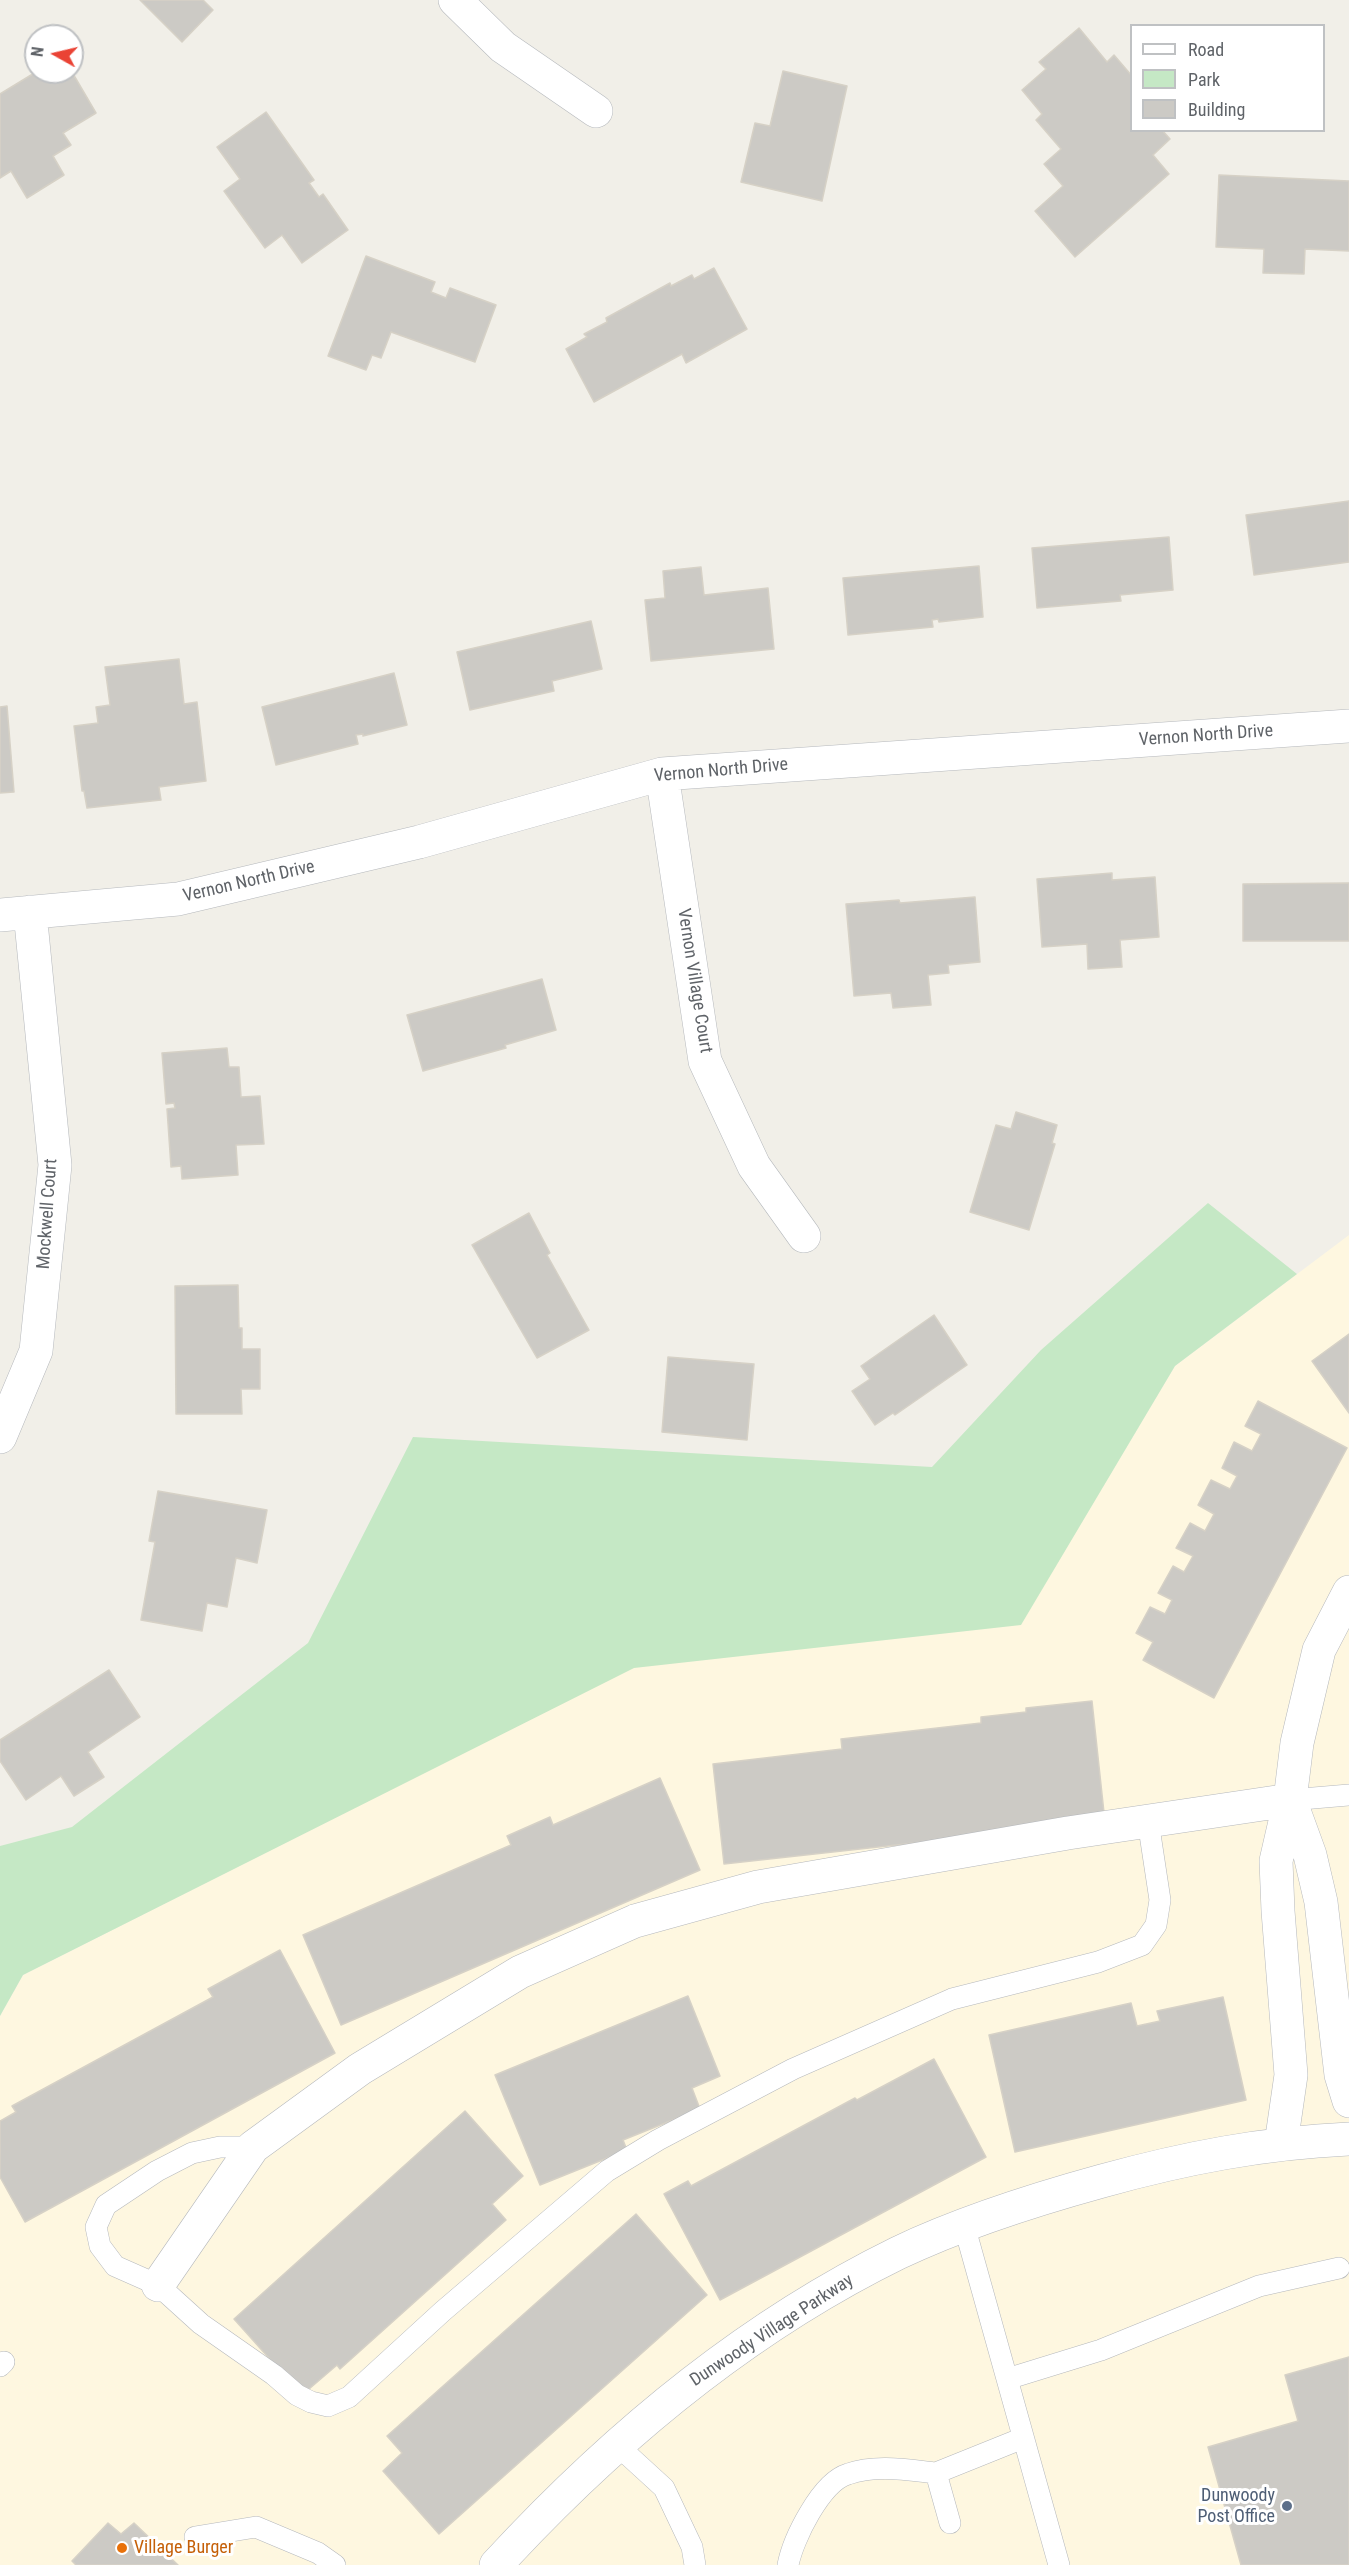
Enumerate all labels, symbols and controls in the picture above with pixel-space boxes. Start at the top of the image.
north arrow [24,24,84,84]
legend [1130,24,1325,132]
text: Road [1188,39,1224,60]
text: N [28,46,48,58]
text: Park [1188,69,1220,90]
text: Building [1188,99,1245,120]
street label: Vernon North Drive [1138,721,1274,751]
street label: Vernon North Drive [653,754,789,788]
street label: Vernon North Drive [181,856,317,908]
street label: Vernon Village Court [672,907,716,1055]
street label: Mockwell Court [33,1158,63,1270]
street label: Dunwoody Village Parkway [686,2270,858,2392]
place label: Dunwoody Post Office [1197,2485,1275,2528]
marker: Dunwoody Post Office [1280,2499,1294,2513]
place label: Village Burger [134,2537,233,2559]
marker: Village Burger [115,2541,129,2555]

